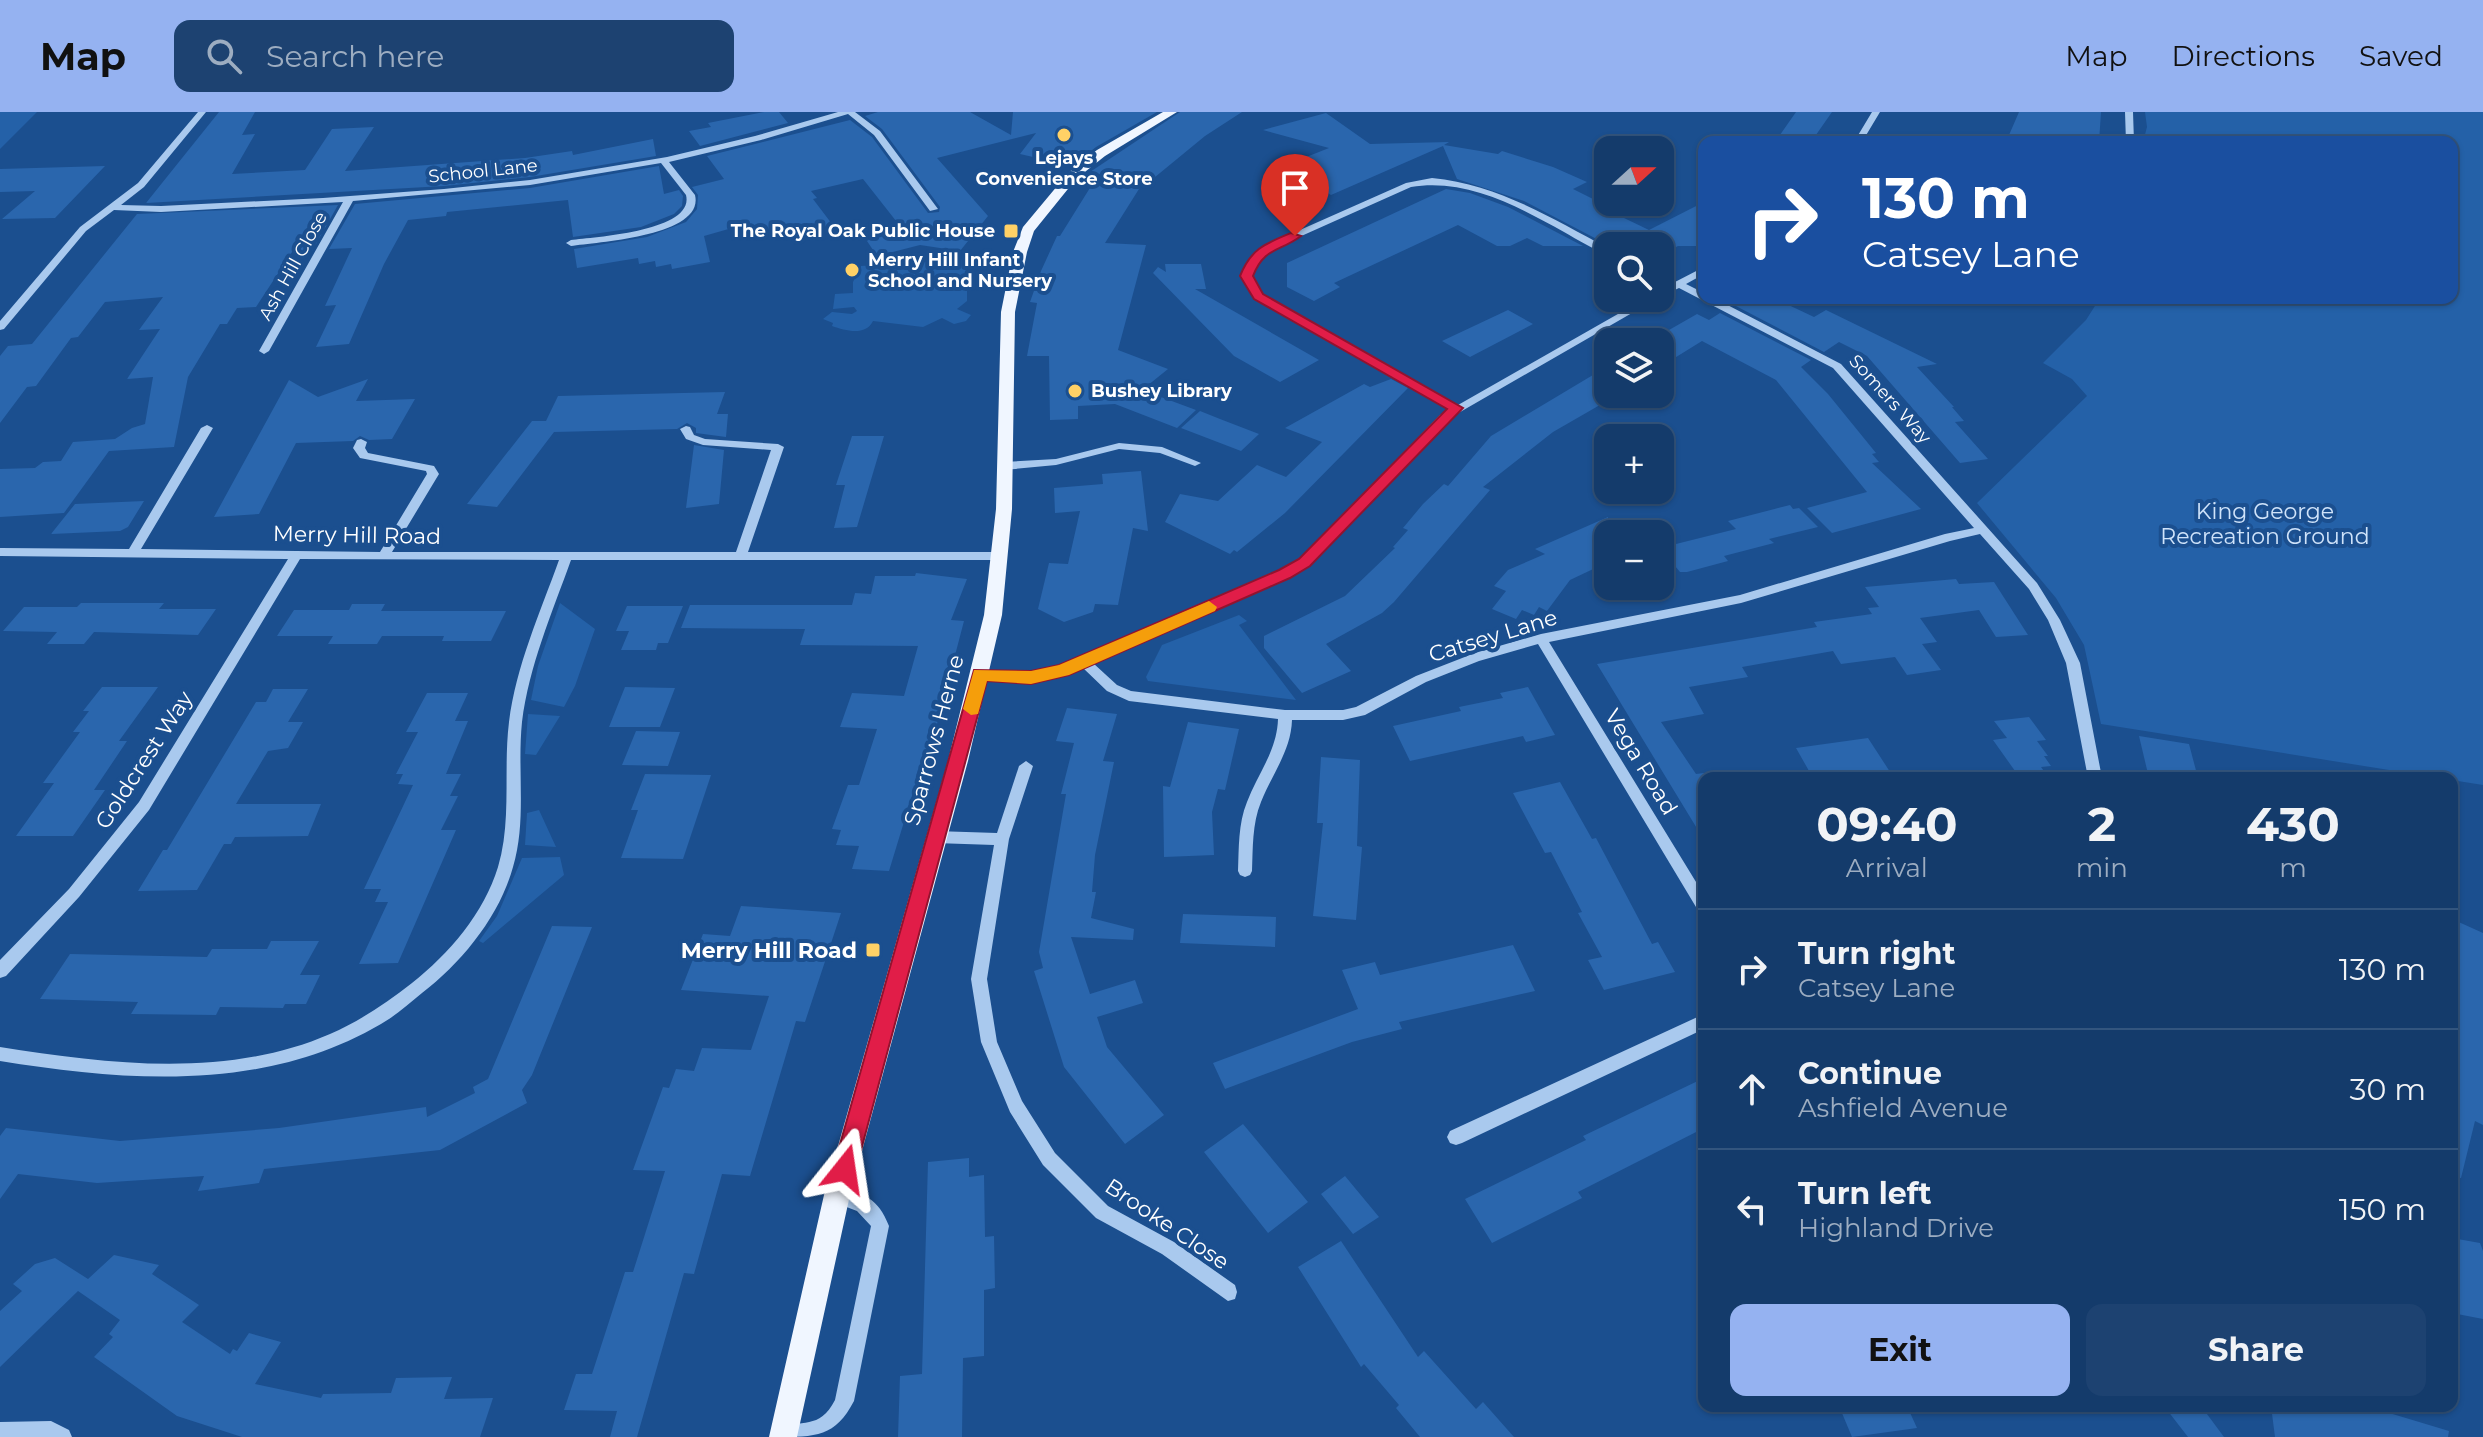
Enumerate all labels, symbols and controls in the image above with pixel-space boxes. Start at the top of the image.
search box [174,20,734,92]
text: Map [40,33,126,80]
icon: search [202,34,246,78]
text: Search here [266,38,444,75]
text: Map [2065,39,2127,73]
text: Directions [2171,39,2315,73]
text: Saved [2359,39,2443,73]
marker: Lejays Convenience Store [1055,126,1073,144]
north arrow [1594,136,1674,216]
map controls [1594,136,1674,600]
place label: Lejays Convenience Store [975,147,1153,190]
street label: School Lane [427,154,539,188]
pin [1261,154,1329,236]
text: 130 m [1862,164,2030,232]
icon: arrive [1273,166,1317,210]
icon: right [1730,168,1834,272]
street label: Ash Hill Close [254,208,332,324]
place label: The Royal Oak Public House [731,220,995,242]
marker: The Royal Oak Public House [1002,222,1020,240]
button: search [1594,232,1674,312]
text: Catsey Lane [1862,232,2080,276]
place label: Merry Hill Infant School and Nursery [868,249,1052,292]
marker: Merry Hill Infant School and Nursery [843,261,861,279]
button: layers [1594,328,1674,408]
street label: Somers Way [1844,350,1936,448]
place label: Bushey Library [1091,380,1232,402]
marker: Bushey Library [1066,382,1084,400]
button: + [1594,424,1674,504]
park label: King George Recreation Ground [2160,498,2370,550]
street label: Merry Hill Road [273,520,441,550]
button: − [1594,520,1674,600]
street label: Catsey Lane [1425,604,1561,668]
street label: Sparrows Herne [898,652,970,828]
street label: Goldcrest Way [89,686,199,834]
street label: Vega Road [1599,704,1683,820]
text: 09:40 [1816,795,1958,853]
text: 2 [2088,795,2116,853]
text: 430 [2246,795,2340,853]
text: Arrival [1846,852,1928,884]
text: min [2076,852,2128,884]
text: m [2279,852,2307,884]
text: Turn right [1798,935,1955,972]
place label: Merry Hill Road [681,937,857,964]
marker: Merry Hill Road [864,941,882,959]
icon: right [1730,947,1774,991]
text: 130 m [2339,951,2426,988]
text: Catsey Lane [1798,972,1955,1004]
text: Continue [1798,1055,1942,1092]
icon: ahead [1730,1067,1774,1111]
text: 30 m [2350,1071,2426,1108]
text: Ashfield Avenue [1798,1092,2008,1124]
position arrow [803,1127,887,1211]
street label: Brooke Close [1100,1173,1234,1275]
text: Turn left [1798,1175,1931,1212]
icon: left [1730,1187,1774,1231]
text: 150 m [2339,1191,2426,1228]
text: Highland Drive [1798,1212,1994,1244]
button: Exit [1730,1304,2070,1396]
button: Share [2086,1304,2426,1396]

